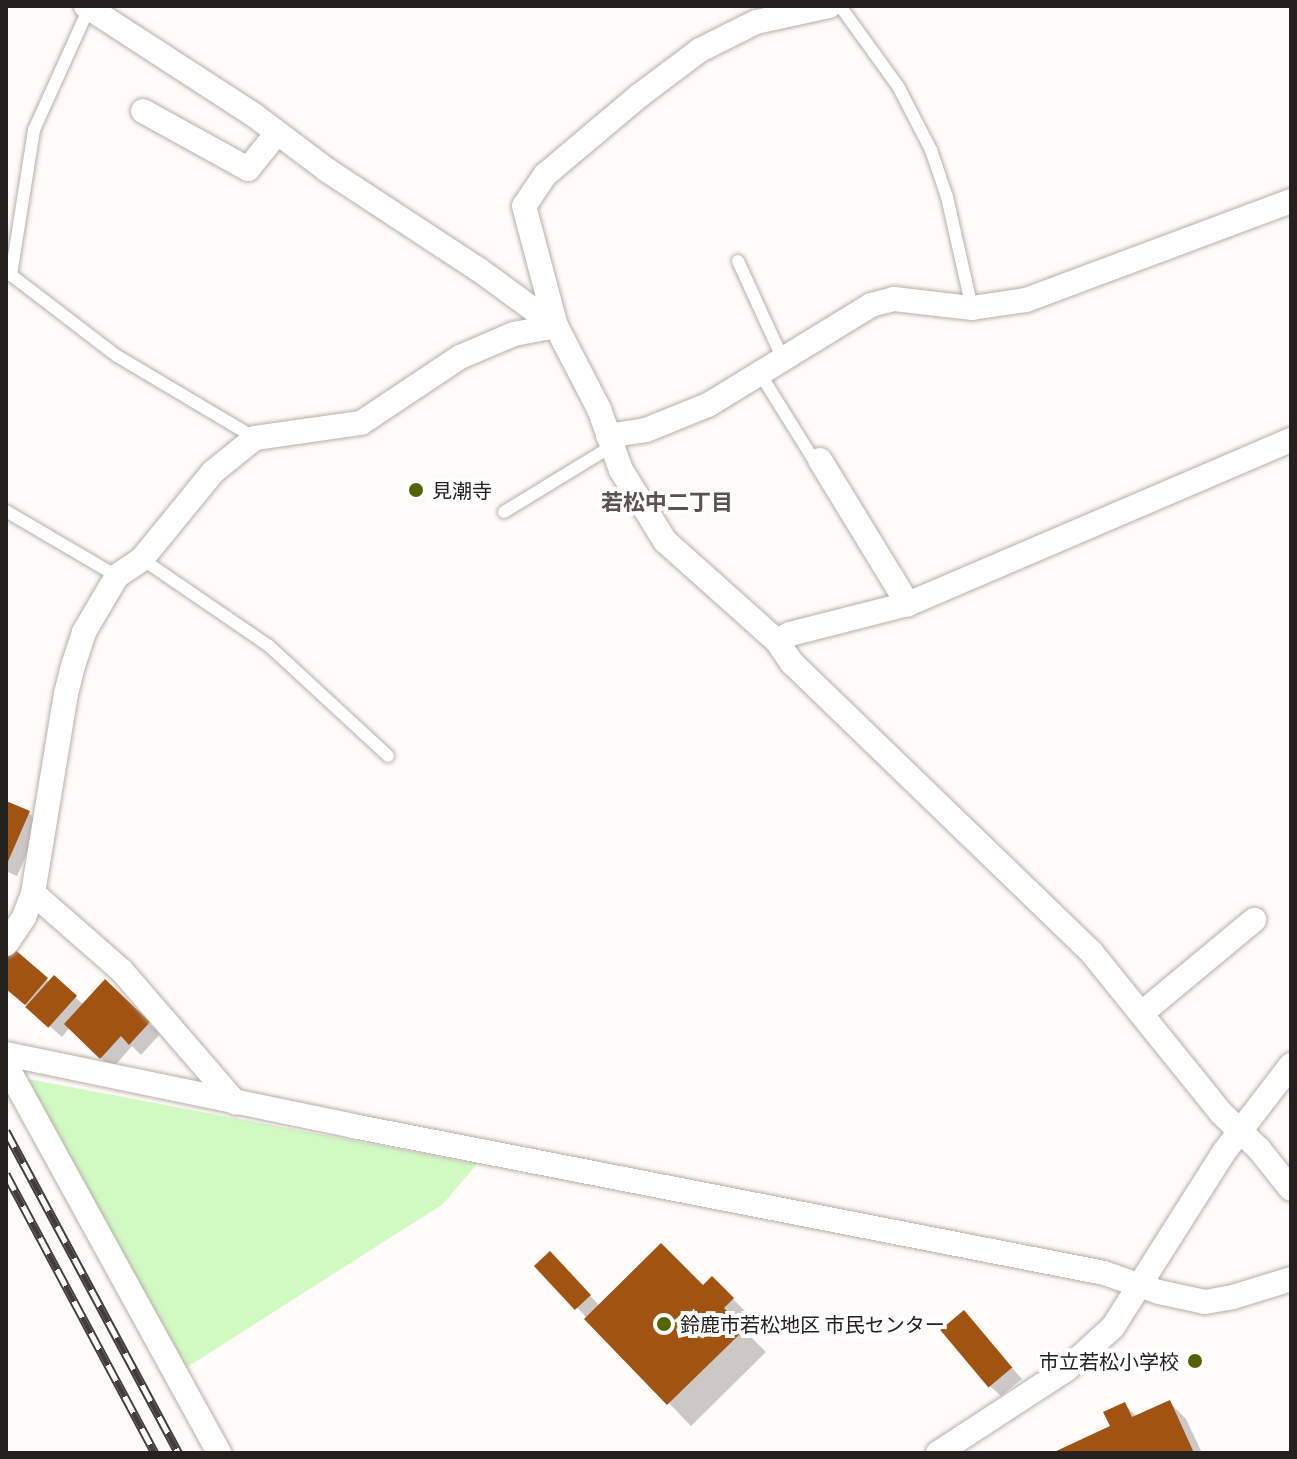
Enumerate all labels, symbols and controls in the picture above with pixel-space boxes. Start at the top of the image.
place label: 見潮寺 [432,478,492,502]
marker: 見潮寺 [407,481,425,499]
district label: 若松中二丁目 [601,489,733,515]
place label: 鈴鹿市若松地区 市民センター [680,1312,945,1336]
marker: 鈴鹿市若松地区 市民センター [655,1315,673,1333]
place label: 市立若松小学校 [1039,1349,1179,1373]
marker: 市立若松小学校 [1186,1352,1204,1370]

